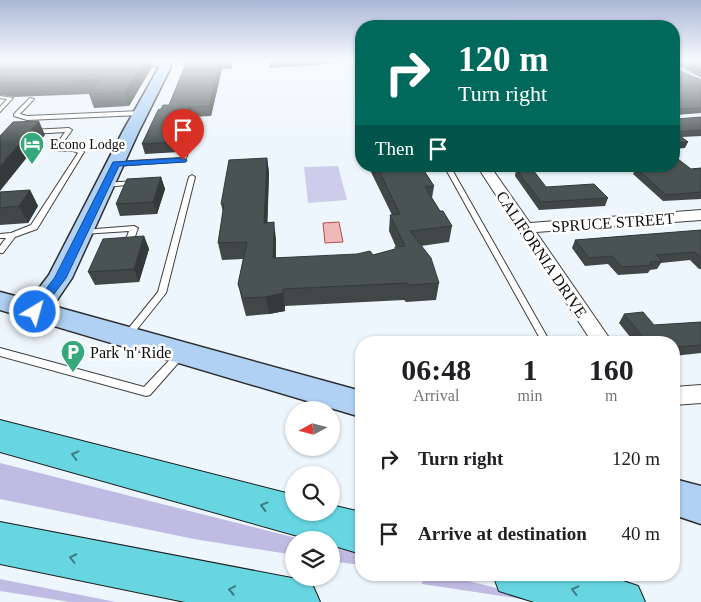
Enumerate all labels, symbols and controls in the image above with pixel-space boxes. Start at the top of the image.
icon: right [375,40,440,105]
text: 120 m [458,40,548,79]
text: Turn right [458,81,547,106]
pin [162,109,204,160]
icon: arrive [169,116,197,144]
hotel icon: Econo Lodge [19,131,45,165]
icon: arrive [424,135,452,163]
place label: Econo Lodge [50,137,125,152]
text: Then [375,138,414,159]
street label: CALIFORNIA DRIVE [493,188,590,321]
street label: SPRUCE STREET [551,210,675,235]
position arrow [8,285,60,337]
parking icon: Park 'n' Ride [60,339,86,373]
place label: Park 'n' Ride [90,344,171,361]
text: 06:48 [401,353,471,386]
text: 1 [522,353,537,386]
text: 160 [589,353,634,386]
text: Arrival [413,387,459,404]
text: min [518,387,542,404]
text: m [605,387,617,404]
north arrow [285,401,340,456]
map controls [285,401,340,586]
icon: right [375,445,403,473]
text: Turn right [418,448,503,469]
text: 120 m [612,448,660,469]
one-way arrow [71,450,80,461]
button: search [285,466,340,521]
one-way arrow [259,501,268,512]
icon: arrive [375,520,403,548]
text: Arrive at destination [418,523,587,544]
text: 40 m [621,523,660,544]
button: layers [285,531,340,586]
one-way arrow [69,553,77,564]
one-way arrow [228,585,237,595]
one-way arrow [570,585,579,596]

